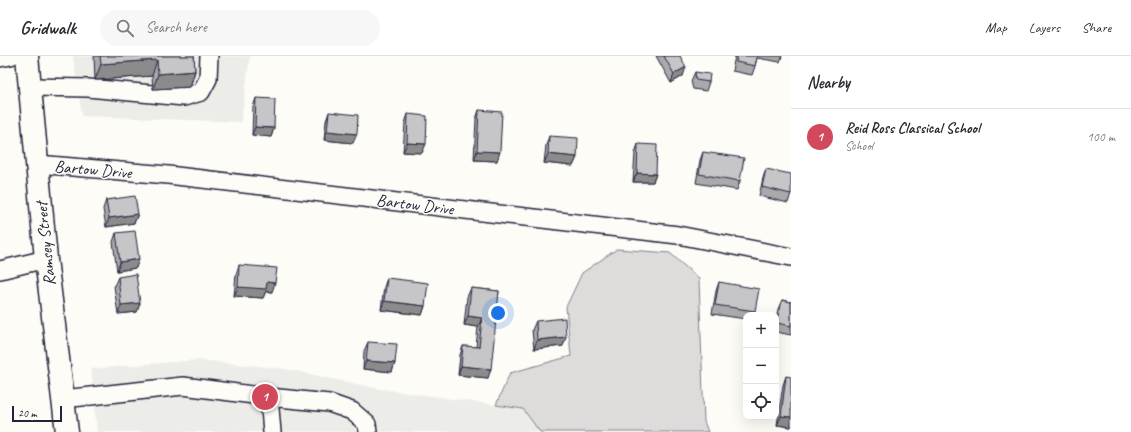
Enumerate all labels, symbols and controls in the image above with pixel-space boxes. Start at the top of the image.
search box [100,10,380,46]
text: Gridwalk [20,16,76,40]
icon: search [114,17,136,39]
text: Search here [146,18,207,37]
text: Map [985,19,1007,36]
text: Layers [1029,19,1060,36]
text: Share [1082,19,1111,36]
text: Nearby [807,72,850,93]
text: Reid Ross Classical School [845,119,980,138]
text: 1 [817,129,823,145]
text: 100 m [1087,129,1115,145]
text: School [845,138,873,154]
street label: Bartow Drive [54,156,134,183]
street label: Bartow Drive [375,189,456,220]
street label: Ramsey Street [30,199,60,287]
your location [488,303,508,323]
map controls [743,312,779,420]
button: + [743,312,779,348]
button: − [743,348,779,384]
pin: 1 [252,382,278,412]
button: locate [743,384,779,420]
scale bar [12,404,62,423]
text: 20 m [18,406,37,420]

